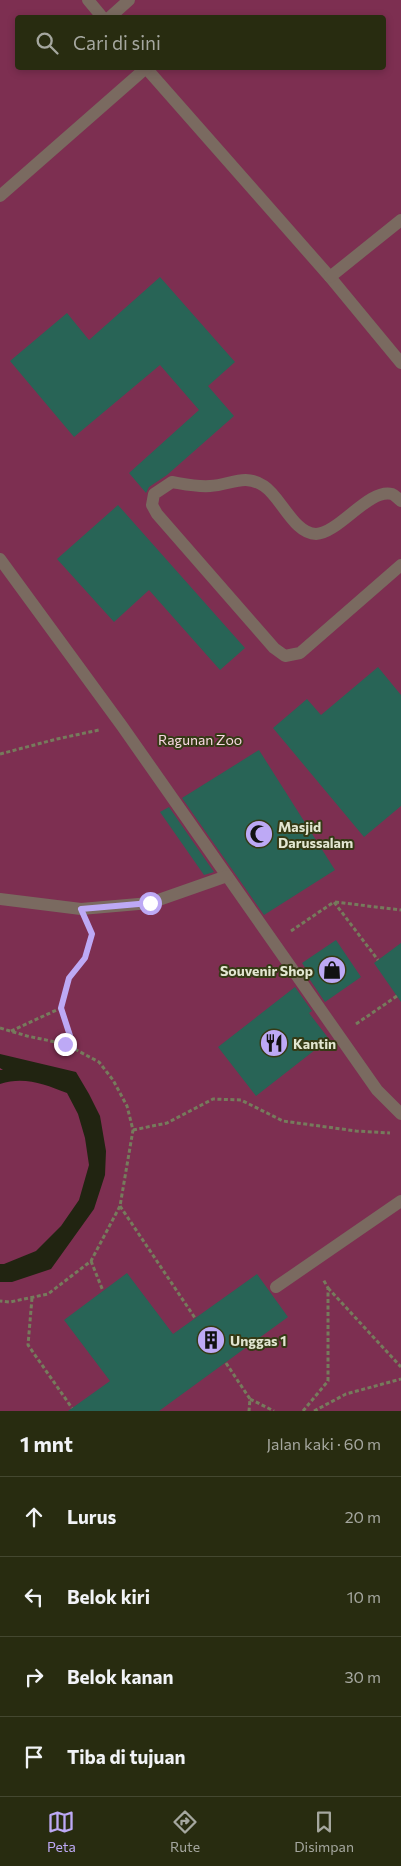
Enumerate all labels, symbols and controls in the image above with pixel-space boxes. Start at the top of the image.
search box [15,15,386,70]
icon: search [33,29,61,57]
text: Cari di sini [73,31,161,54]
park label: Ragunan Zoo [158,731,242,748]
place label: Masjid Darussalam [278,818,353,851]
mosque icon: Masjid Darussalam [244,819,274,849]
route start [139,892,162,915]
shop icon: Souvenir Shop [317,955,347,985]
place label: Souvenir Shop [220,962,313,979]
restaurant icon: Kantin [259,1028,289,1058]
route end [54,1033,77,1056]
place label: Kantin [293,1035,336,1052]
building icon: Unggas 1 [196,1325,226,1355]
place label: Unggas 1 [230,1332,287,1349]
text: 1 mnt [20,1431,73,1456]
text: Jalan kaki · 60 m [266,1434,381,1453]
icon: ahead [20,1503,48,1531]
text: Lurus [67,1505,116,1528]
text: 20 m [345,1507,381,1526]
icon: left [20,1583,48,1611]
text: Belok kiri [67,1585,150,1608]
text: 10 m [347,1587,381,1606]
icon: right [20,1663,48,1691]
text: Belok kanan [67,1665,174,1688]
text: 30 m [344,1667,381,1686]
icon: arrive [20,1743,48,1771]
text: Tiba di tujuan [67,1745,185,1768]
tab: Peta [47,1808,76,1855]
tab: Rute [170,1808,200,1855]
tab: Disimpan [294,1808,354,1855]

